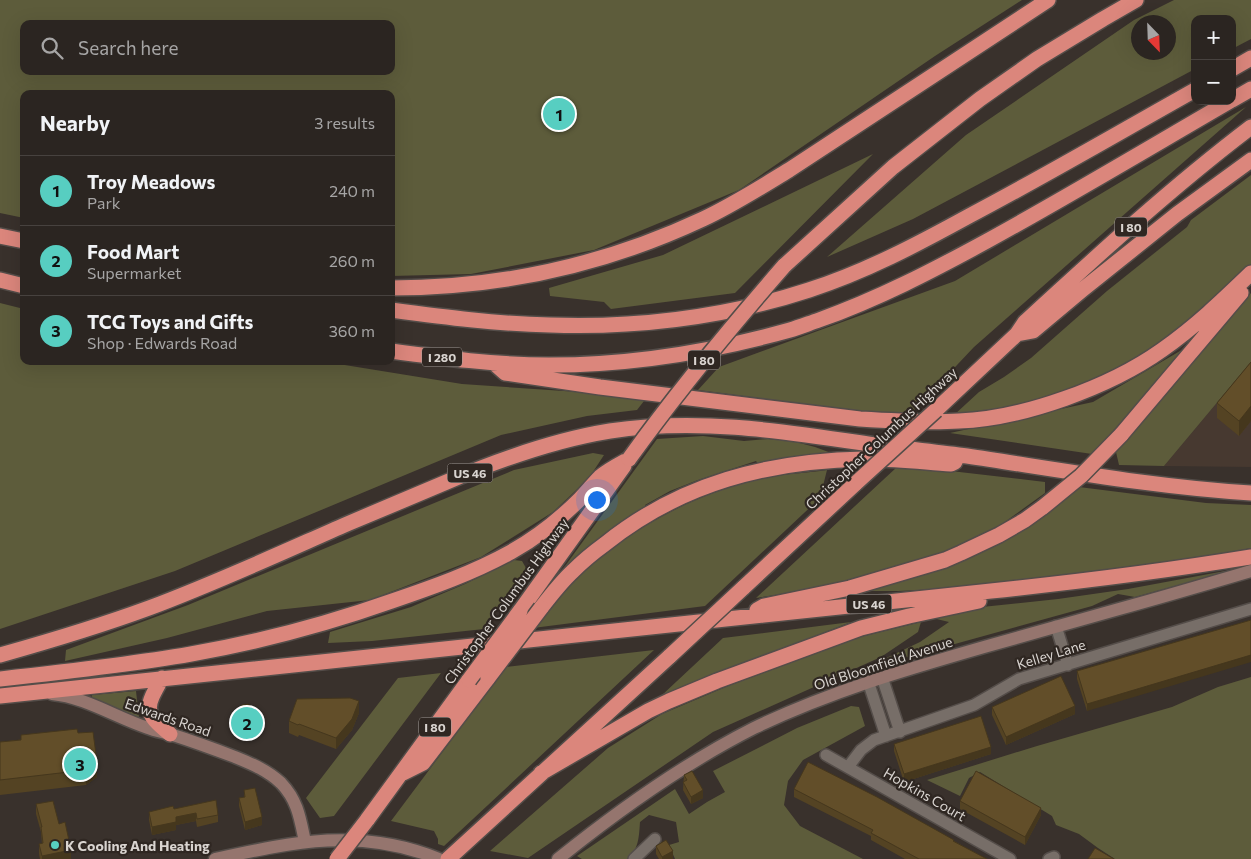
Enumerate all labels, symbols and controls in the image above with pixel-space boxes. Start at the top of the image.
north arrow [1131,15,1176,60]
map controls [1191,15,1236,105]
button: + [1191,15,1236,60]
search box [20,20,395,75]
icon: search [38,34,66,62]
text: Search here [78,36,178,59]
button: − [1191,60,1236,105]
pin: 1 [543,95,575,133]
text: Nearby [40,110,110,135]
text: 3 results [314,113,375,132]
text: Troy Meadows [87,170,215,193]
text: 1 [52,181,60,200]
text: 240 m [329,181,375,200]
text: Park [87,193,120,212]
road number: I 80 [1115,218,1147,236]
text: Food Mart [87,240,179,263]
text: 2 [51,251,61,270]
text: 260 m [329,251,375,270]
text: Supermarket [87,263,182,282]
text: TCG Toys and Gifts [87,310,253,333]
text: 3 [51,321,61,340]
text: 360 m [329,321,375,340]
text: Shop · Edwards Road [87,333,237,352]
road number: I 280 [422,348,462,367]
road number: I 80 [688,350,720,370]
street label: Christopher Columbus Highway [802,363,960,513]
road number: US 46 [448,463,492,482]
your location [584,487,610,513]
street label: Christopher Columbus Highway [440,515,572,687]
road number: US 46 [846,594,892,614]
street label: Old Bloomfield Avenue [812,633,954,693]
street label: Kelley Lane [1014,635,1088,673]
street label: Edwards Road [123,694,213,740]
pin: 2 [231,704,263,742]
road number: I 80 [419,718,451,736]
pin: 3 [64,745,96,783]
street label: Hopkins Court [881,764,970,825]
place label: K Cooling And Heating [65,837,210,854]
marker: K Cooling And Heating [49,839,61,851]

